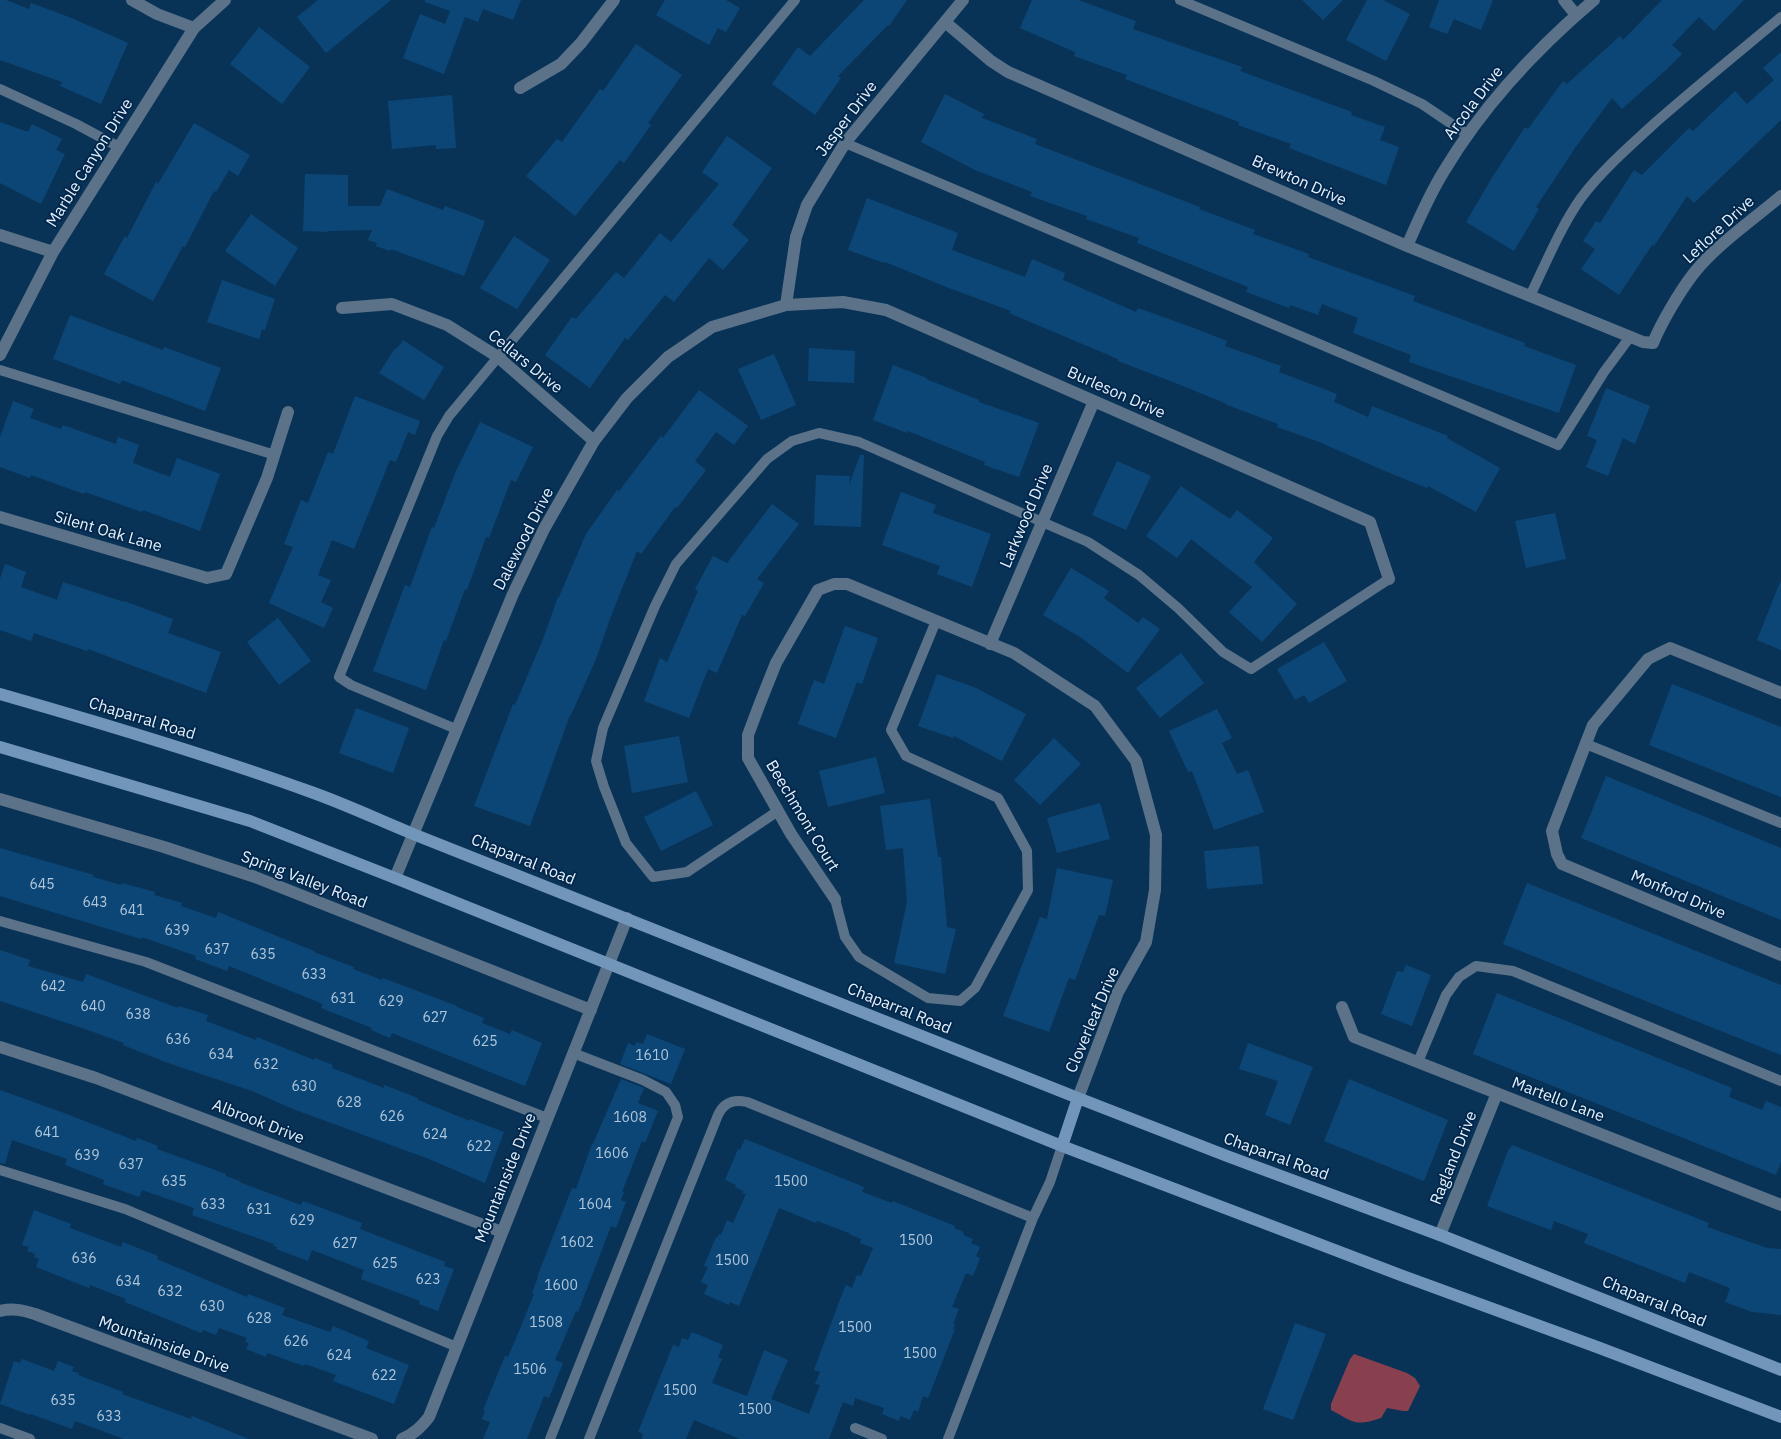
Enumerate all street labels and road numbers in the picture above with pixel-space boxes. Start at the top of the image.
street label: Arcola Drive [1440,63,1508,143]
street label: Jasper Drive [812,78,882,160]
street label: Marble Canyon Drive [43,95,137,231]
street label: Brewton Drive [1249,152,1349,210]
street label: Leflore Drive [1679,192,1759,268]
street label: Cellars Drive [484,326,566,398]
street label: Burleson Drive [1064,363,1168,423]
street label: Larkwood Drive [996,461,1058,571]
street label: Dalewood Drive [490,484,558,594]
street label: Silent Oak Lane [52,507,164,557]
street label: Chaparral Road [86,694,198,744]
street label: Beechmont Court [761,757,843,875]
street label: Chaparral Road [468,830,578,890]
street label: Spring Valley Road [238,847,370,913]
street label: Monford Drive [1628,866,1728,924]
street label: Cloverleaf Drive [1062,964,1124,1076]
street label: Chaparral Road [844,979,954,1039]
street label: Martello Lane [1509,1074,1607,1126]
street label: Albrook Drive [209,1096,307,1148]
street label: Ragland Drive [1427,1108,1481,1208]
street label: Mountainside Drive [471,1110,541,1246]
street label: Chaparral Road [1221,1129,1331,1185]
street label: Chaparral Road [1599,1272,1709,1332]
street label: Mountainside Drive [96,1312,232,1378]

